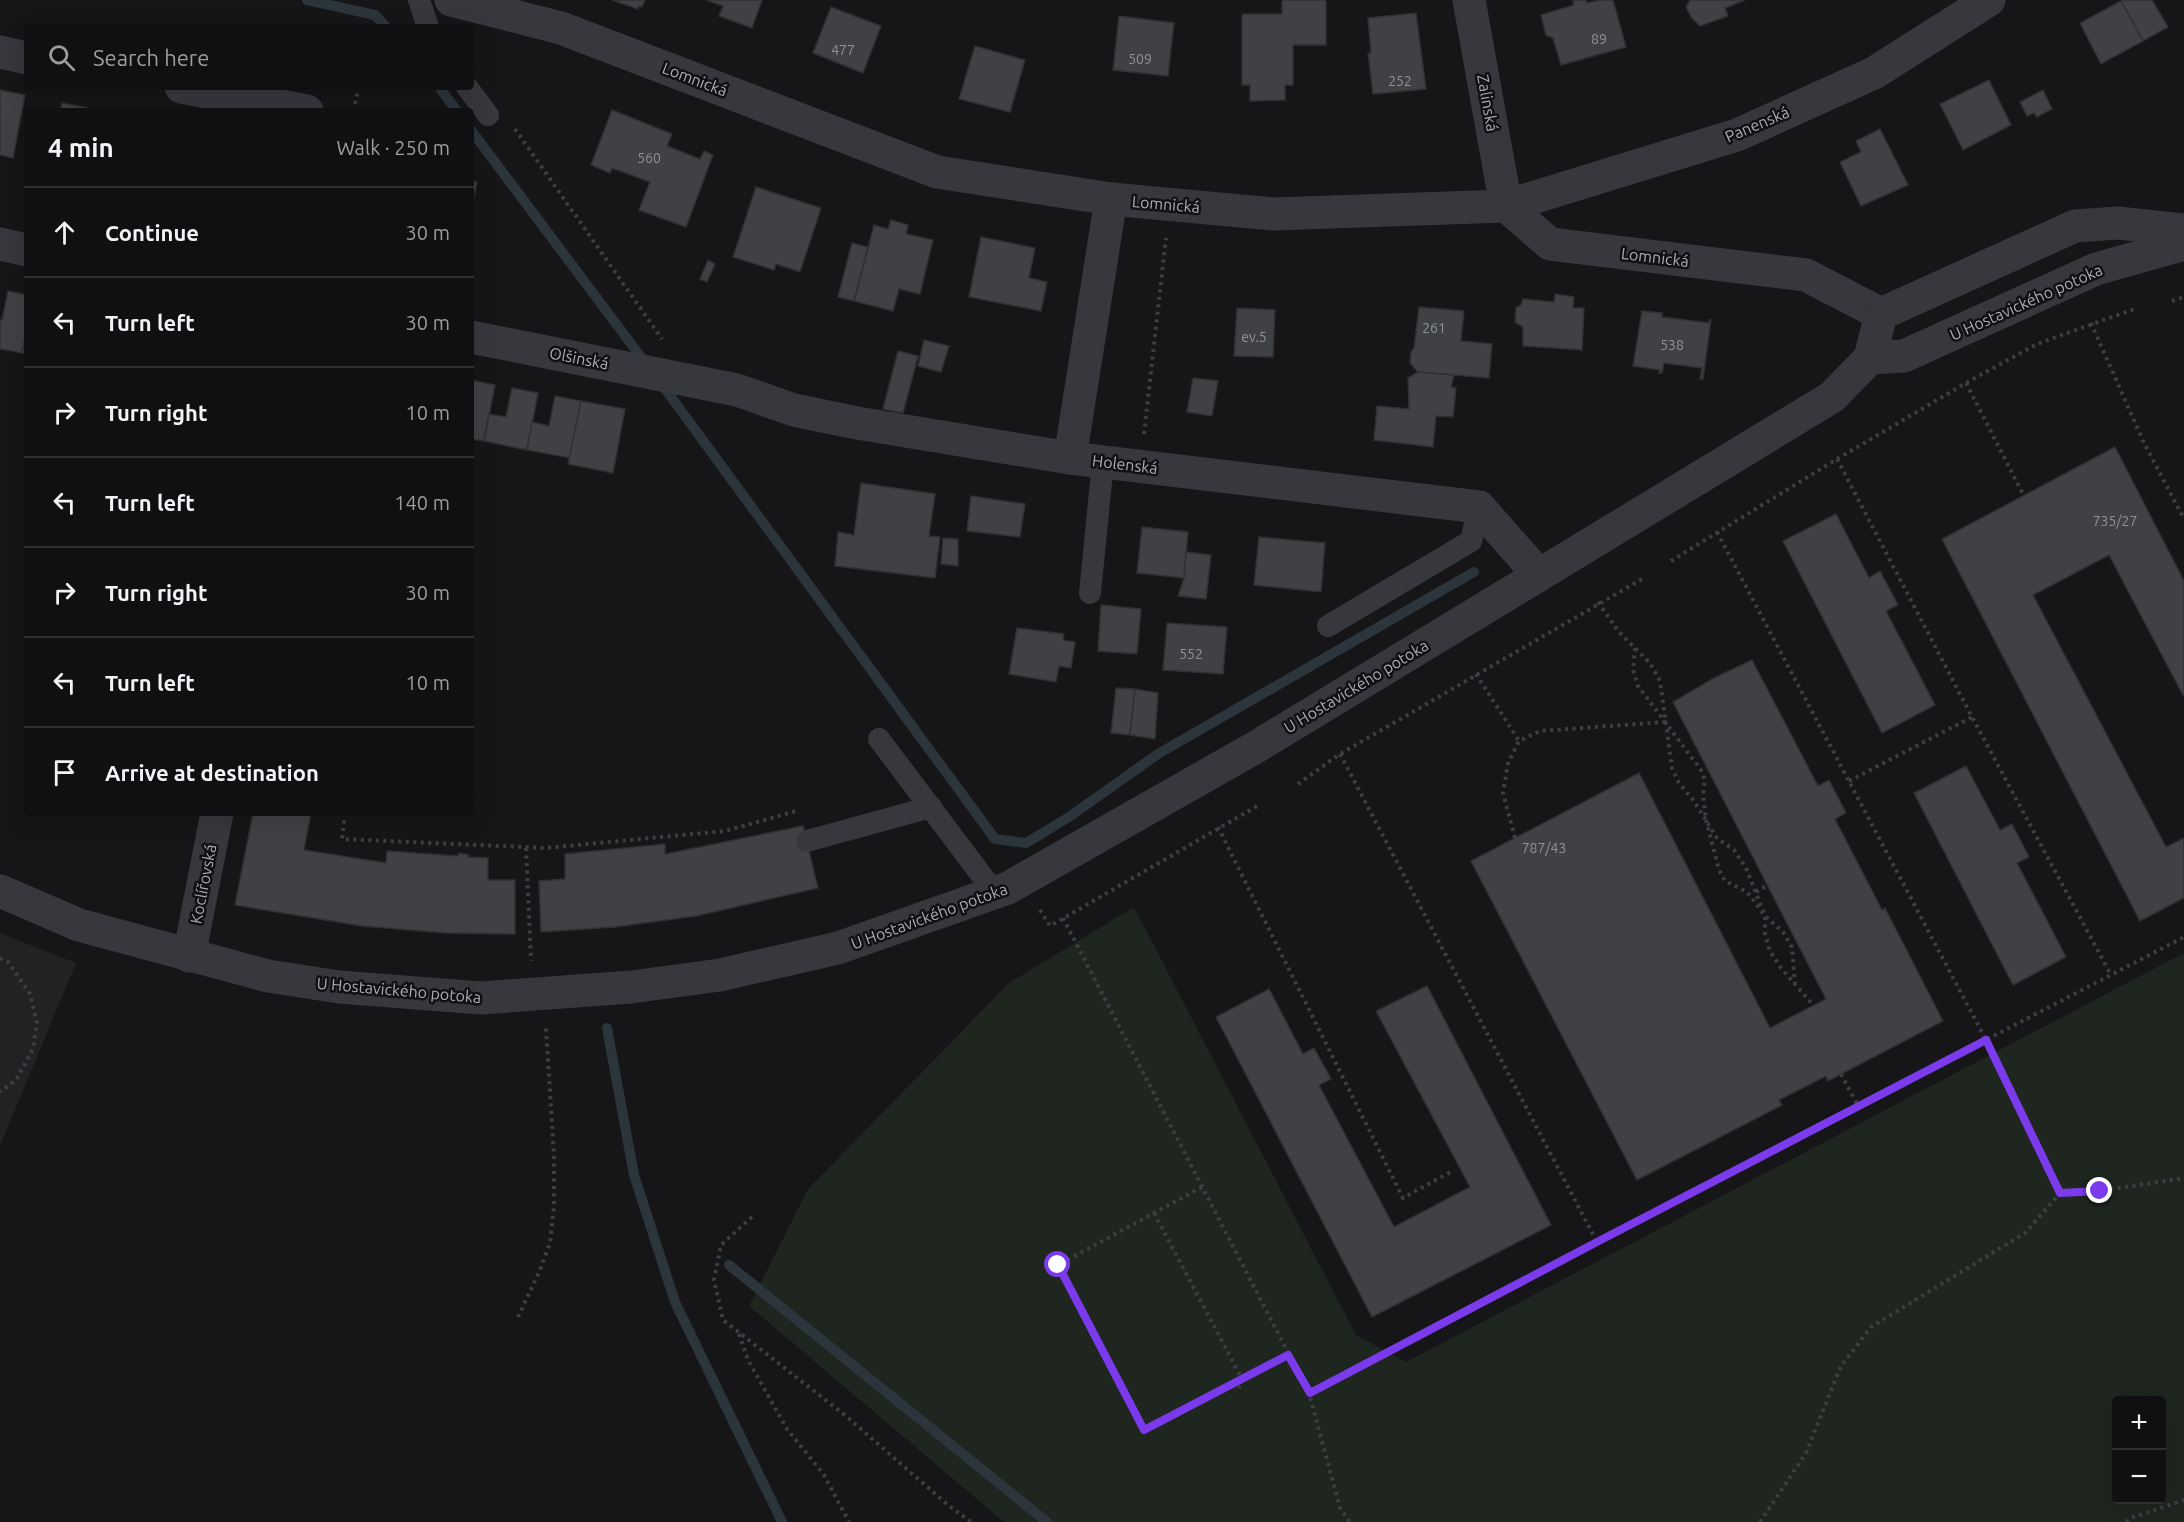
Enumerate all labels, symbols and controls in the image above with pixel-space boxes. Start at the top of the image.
search box [24,24,474,90]
house number: 89 [1591,31,1607,47]
icon: search [45,41,78,74]
house number: 477 [831,42,855,58]
text: Search here [93,45,209,70]
house number: 509 [1128,51,1152,67]
street label: Lomnická [660,58,730,100]
house number: 252 [1388,73,1412,89]
street label: Zalinská [1474,73,1502,133]
street label: Panenská [1722,102,1792,146]
text: 4 min [48,133,114,162]
text: Walk · 250 m [337,136,450,159]
house number: 560 [637,150,661,166]
street label: Lomnická [1131,192,1201,216]
icon: ahead [48,216,81,249]
text: Continue [105,220,199,245]
text: 30 m [406,221,450,244]
street label: Lomnická [1620,244,1690,270]
street label: U Hostavického potoka [1947,260,2105,344]
icon: left [48,306,81,339]
text: Turn left [105,310,195,335]
text: 30 m [406,311,450,334]
house number: 261 [1422,320,1446,336]
house number: ev.5 [1241,329,1267,345]
house number: 538 [1660,337,1684,353]
street label: Olšinská [548,343,610,373]
icon: right [48,396,81,429]
text: Turn right [105,400,207,425]
text: 10 m [406,401,450,424]
street label: Holenská [1091,451,1159,477]
icon: left [48,486,81,519]
text: Turn left [105,490,195,515]
text: 140 m [394,491,450,514]
house number: 735/27 [2093,513,2137,529]
icon: right [48,576,81,609]
text: Turn right [105,580,207,605]
text: 30 m [406,581,450,604]
street label: U Hostavického potoka [1281,636,1431,736]
house number: 552 [1179,646,1203,662]
icon: left [48,666,81,699]
text: Turn left [105,670,195,695]
text: 10 m [406,671,450,694]
icon: arrive [48,756,81,789]
text: Arrive at destination [105,760,319,785]
house number: 787/43 [1522,840,1566,856]
street label: Koclířovská [186,843,220,925]
street label: U Hostavického potoka [848,879,1010,953]
street label: U Hostavického potoka [316,974,482,1006]
route end [2086,1177,2112,1203]
route start [1044,1251,1070,1277]
map controls [2112,1396,2166,1504]
button: + [2112,1396,2166,1450]
button: − [2112,1450,2166,1504]

